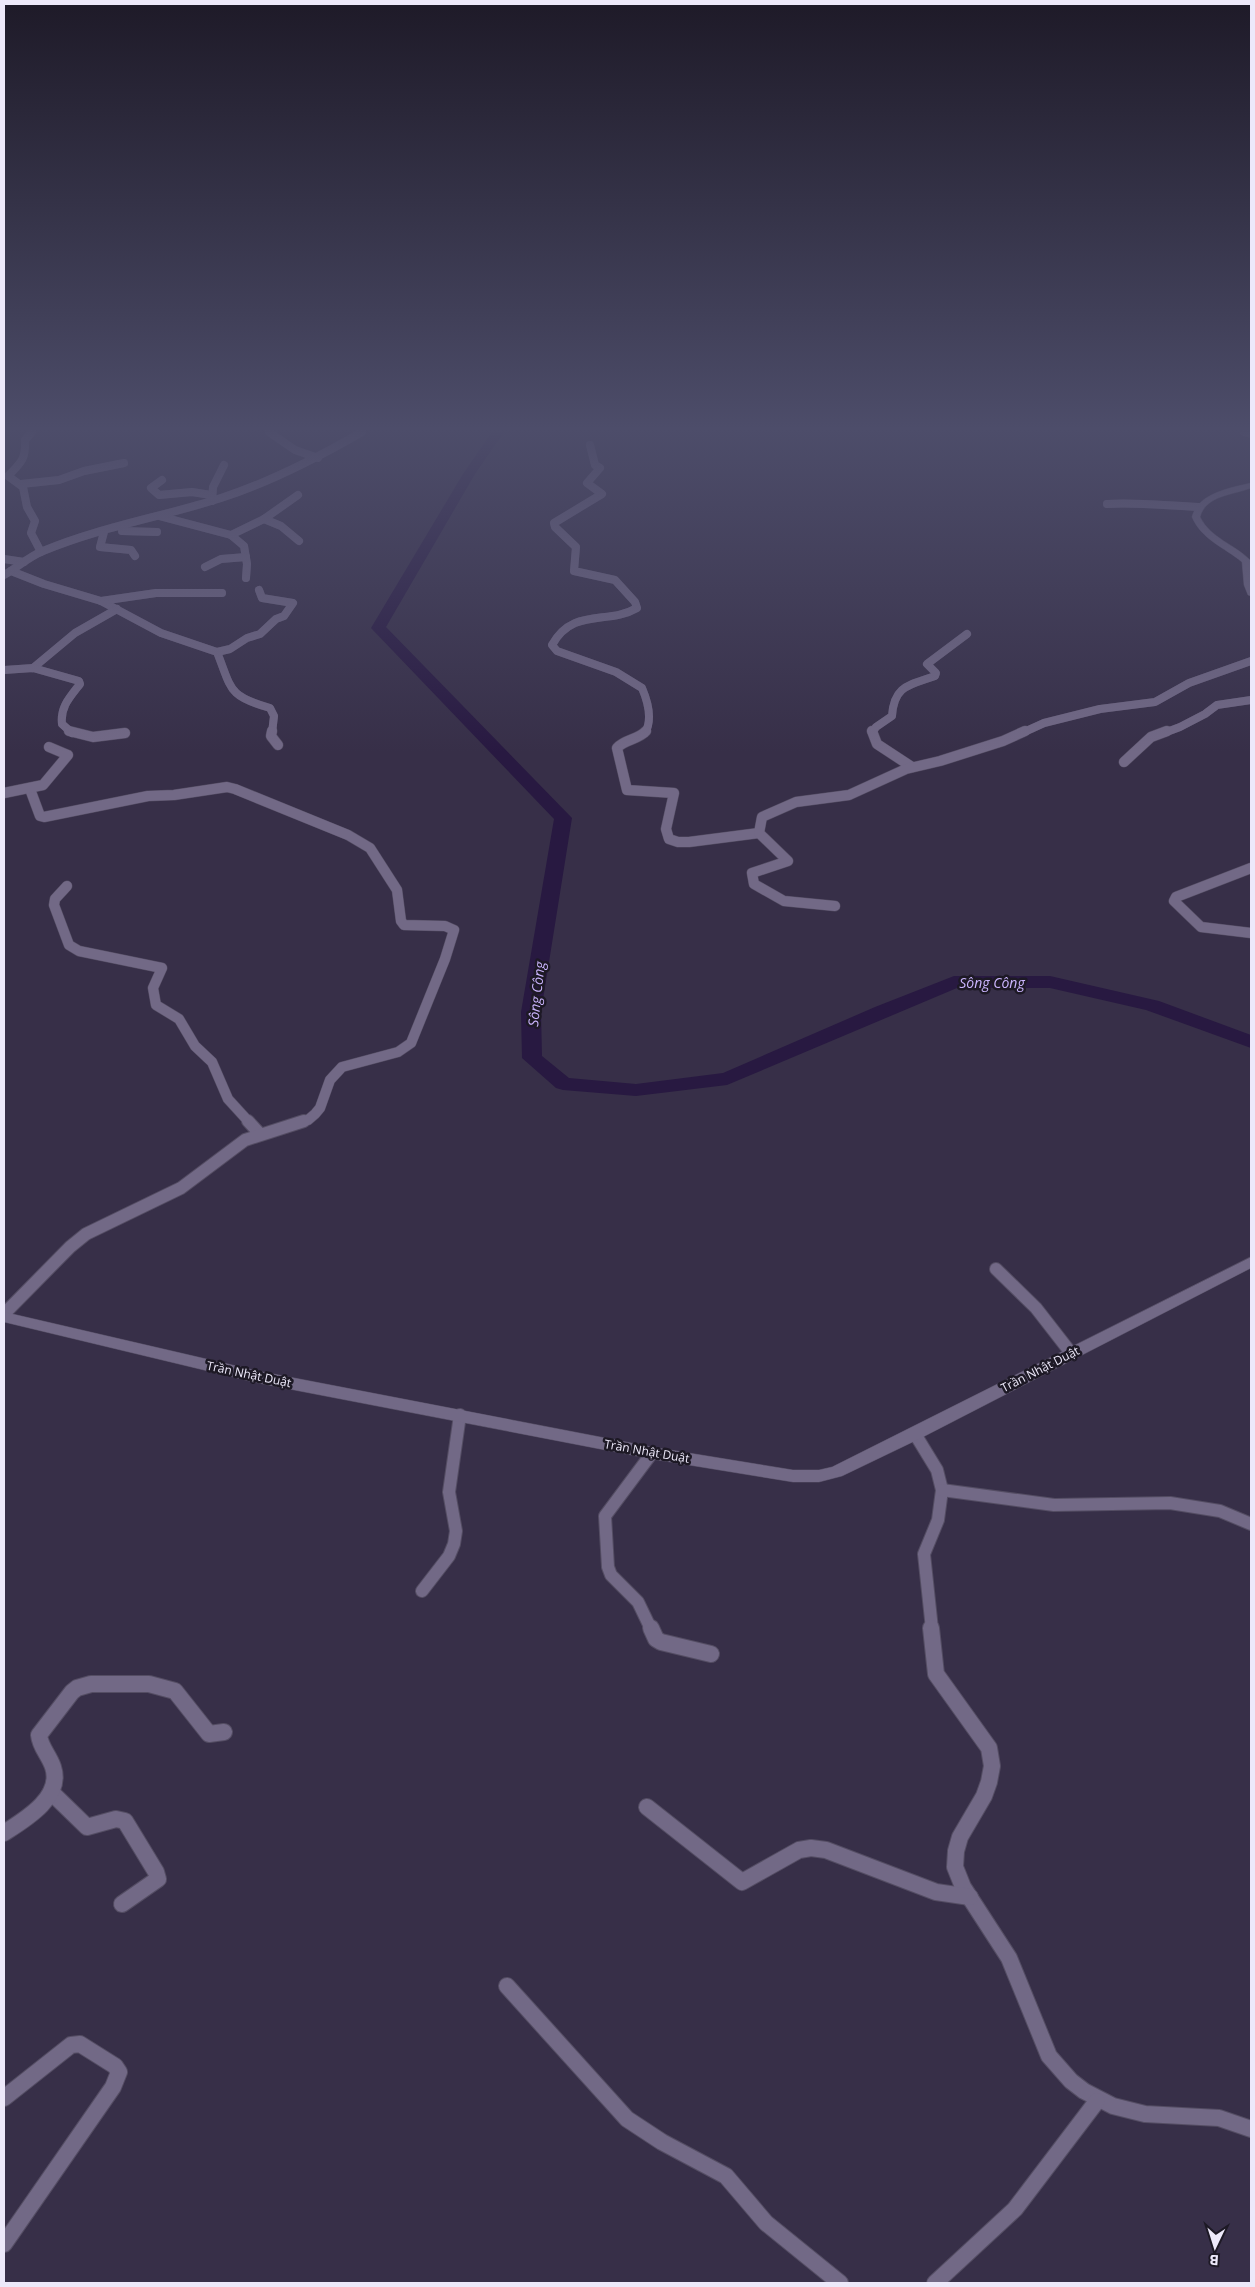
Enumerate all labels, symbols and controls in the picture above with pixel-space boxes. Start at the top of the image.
water label: Sông Công [523,960,549,1027]
water label: Sông Công [959,973,1025,992]
street label: Trần Nhật Duật [998,1342,1082,1396]
street label: Trần Nhật Duật [205,1357,293,1391]
street label: Trần Nhật Duật [603,1435,691,1467]
north arrow [1190,2222,1240,2272]
text: B [1209,2251,1219,2270]

